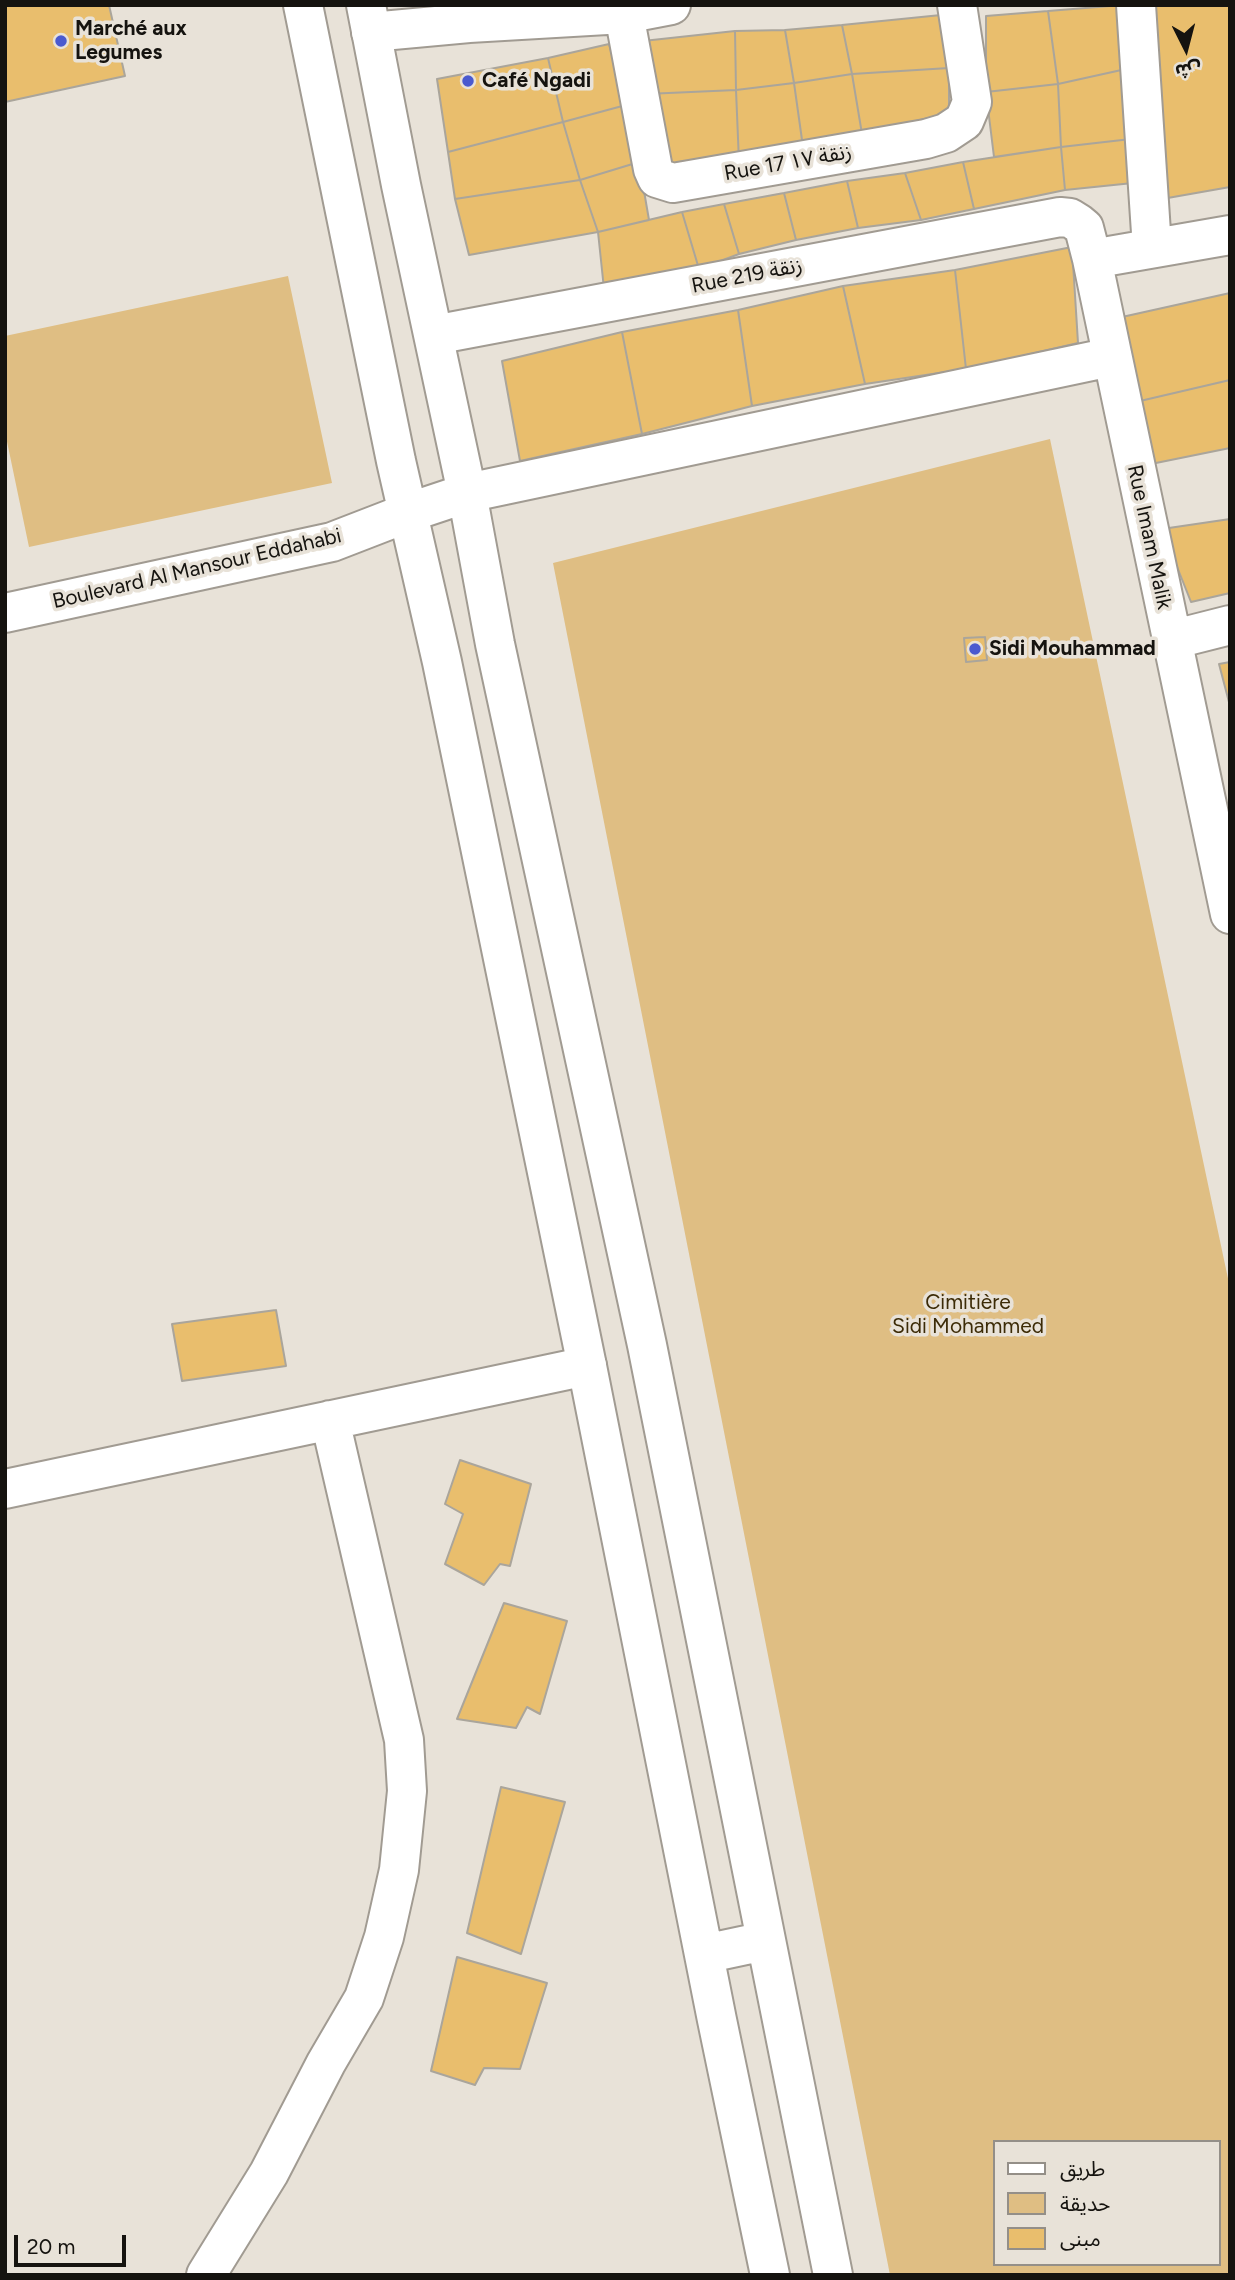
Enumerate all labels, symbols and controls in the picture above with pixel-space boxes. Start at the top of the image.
north arrow [1151,14,1221,84]
place label: Marché aux Legumes [75,16,187,66]
marker: Marché aux Legumes [53,33,69,49]
text: ش [1174,58,1202,83]
place label: Café Ngadi [482,68,591,94]
marker: Café Ngadi [460,73,476,89]
street label: Rue 17 زنقة ١٧ [722,139,854,187]
street label: Rue 219 زنقة [689,253,805,299]
street label: Rue Imam Malik [1121,462,1177,612]
street label: Boulevard Al Mansour Eddahabi [50,523,344,615]
place label: Sidi Mouhammad [989,636,1156,662]
marker: Sidi Mouhammad [967,641,983,657]
park label: Cimitière Sidi Mohammed [892,1290,1044,1340]
legend [993,2140,1221,2266]
text: طريق [1060,2156,1105,2181]
text: حديقة [1060,2191,1110,2216]
scale bar [18,2220,130,2264]
text: مبنى [1060,2226,1101,2251]
text: 20 m [27,2234,75,2259]

